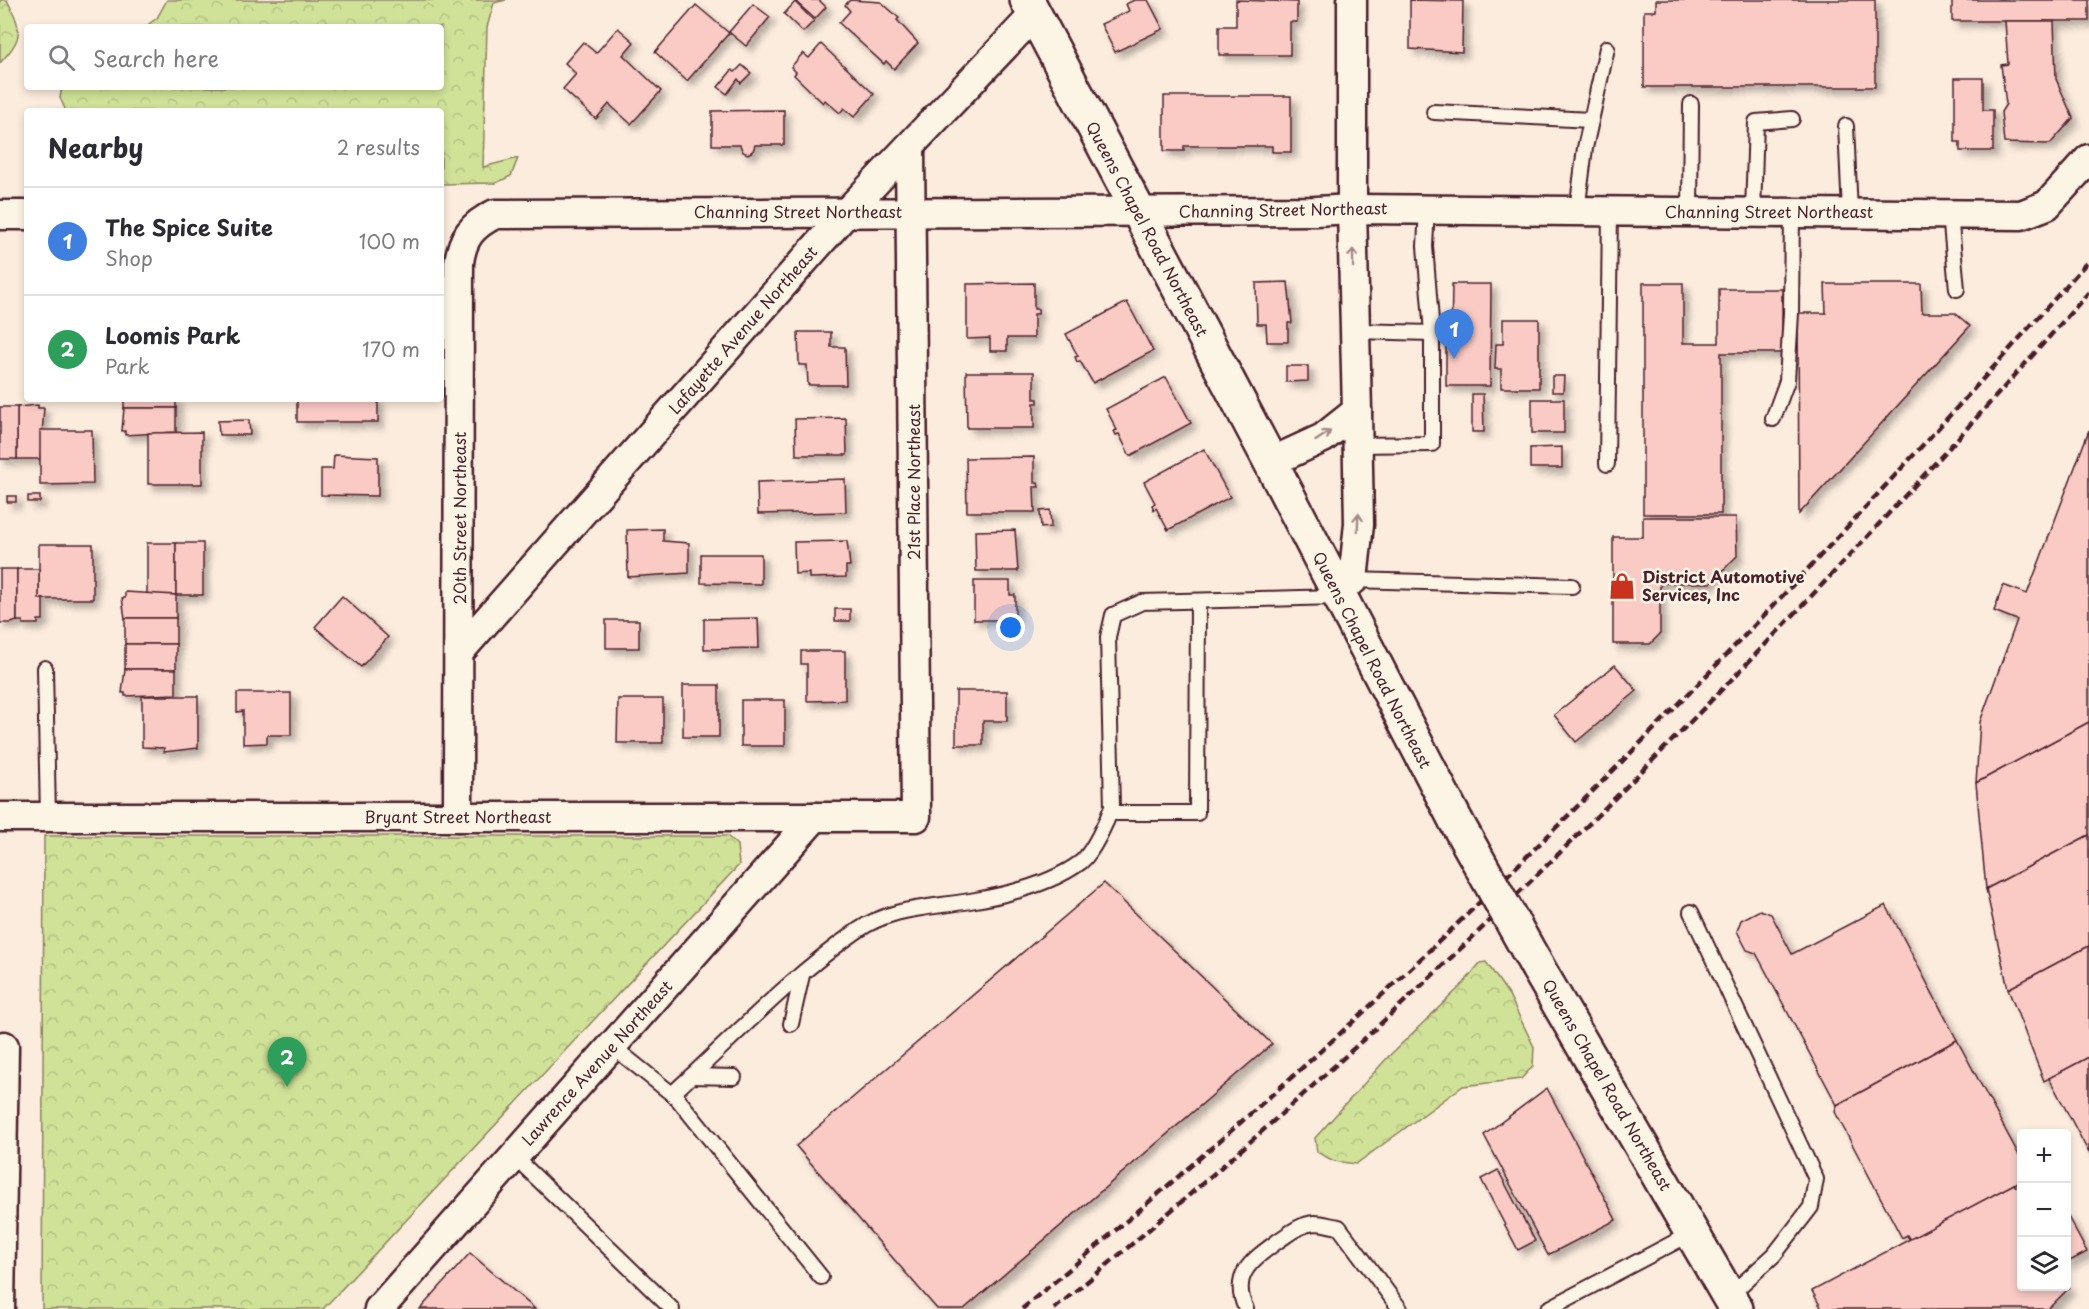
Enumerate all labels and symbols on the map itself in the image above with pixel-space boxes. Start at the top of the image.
street label: Queens Chapel Road Northeast [1081,117,1215,340]
street label: Channing Street Northeast [1179,195,1387,223]
street label: Channing Street Northeast [694,199,902,223]
street label: Channing Street Northeast [1665,199,1873,223]
street label: Lafayette Avenue Northeast [662,240,822,419]
one-way arrow [1347,249,1359,269]
pin: 1 [1434,310,1474,359]
street label: 21st Place Northeast [901,404,925,560]
one-way arrow [1314,430,1331,442]
street label: 20th Street Northeast [447,432,471,604]
one-way arrow [1353,512,1364,532]
street label: Queens Chapel Road Northeast [1308,547,1438,772]
place label: District Automotive Services, Inc [1642,564,1805,606]
shop icon: District Automotive Services, Inc [1607,571,1637,601]
your location [996,613,1025,642]
street label: Bryant Street Northeast [365,804,551,828]
street label: Lawrence Avenue Northeast [515,974,677,1150]
street label: Queens Chapel Road Northeast [1537,974,1678,1195]
pin: 2 [268,1038,306,1087]

